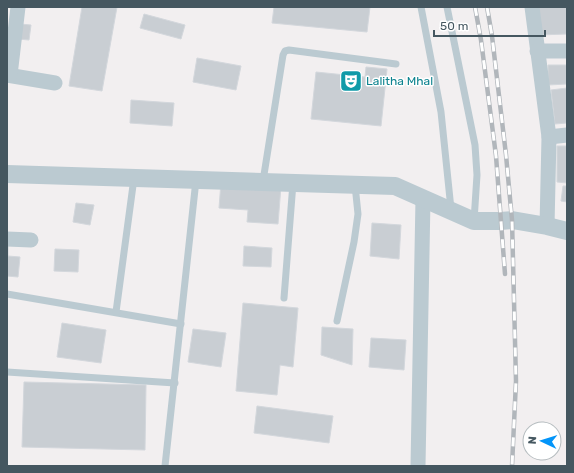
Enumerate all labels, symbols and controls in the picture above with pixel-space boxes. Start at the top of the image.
scale bar [434,12,545,38]
text: 50 m [440,19,468,33]
theatre icon: Lalitha Mhal [338,68,364,94]
place label: Lalitha Mhal [366,74,433,88]
north arrow [522,421,562,461]
text: N [526,436,539,445]

